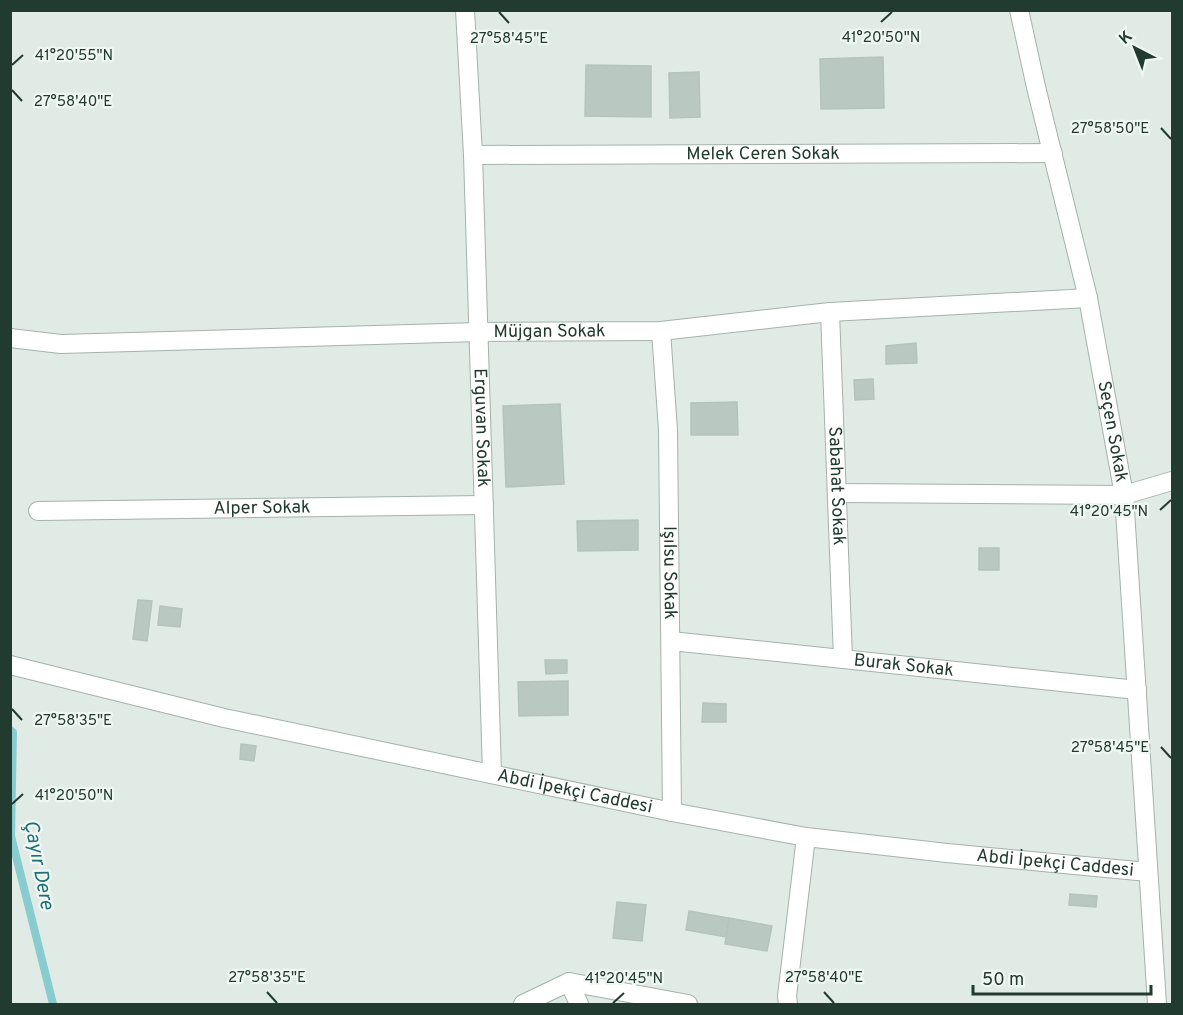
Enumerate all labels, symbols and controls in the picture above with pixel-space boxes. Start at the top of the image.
north arrow [1105,18,1165,78]
text: K [1115,27,1137,50]
text: 41°20'50"N [842,29,920,48]
text: 27°58'45"E [470,30,548,49]
text: 41°20'55"N [35,47,113,66]
text: 27°58'40"E [34,93,112,112]
text: 27°58'50"E [1071,120,1149,139]
street label: Melek Ceren Sokak [686,142,840,166]
street label: Müjgan Sokak [493,320,606,343]
street label: Erguvan Sokak [468,368,495,488]
street label: Seçen Sokak [1092,379,1133,484]
street label: Sabahat Sokak [823,426,850,546]
street label: Alper Sokak [213,496,311,520]
text: 41°20'45"N [1070,503,1148,522]
street label: Işılsu Sokak [658,526,681,620]
street label: Burak Sokak [852,649,955,682]
text: 27°58'35"E [34,712,112,731]
text: 27°58'45"E [1071,739,1149,758]
street label: Abdi İpekçi Caddesi [495,764,655,819]
text: 41°20'50"N [35,787,113,806]
water label: Çayır Dere [17,818,60,913]
street label: Abdi İpekçi Caddesi [975,844,1135,882]
scale bar [973,958,1152,996]
text: 27°58'35"E [228,969,306,988]
text: 27°58'40"E [785,969,863,988]
text: 50 m [982,969,1024,992]
text: 41°20'45"N [585,970,663,989]

